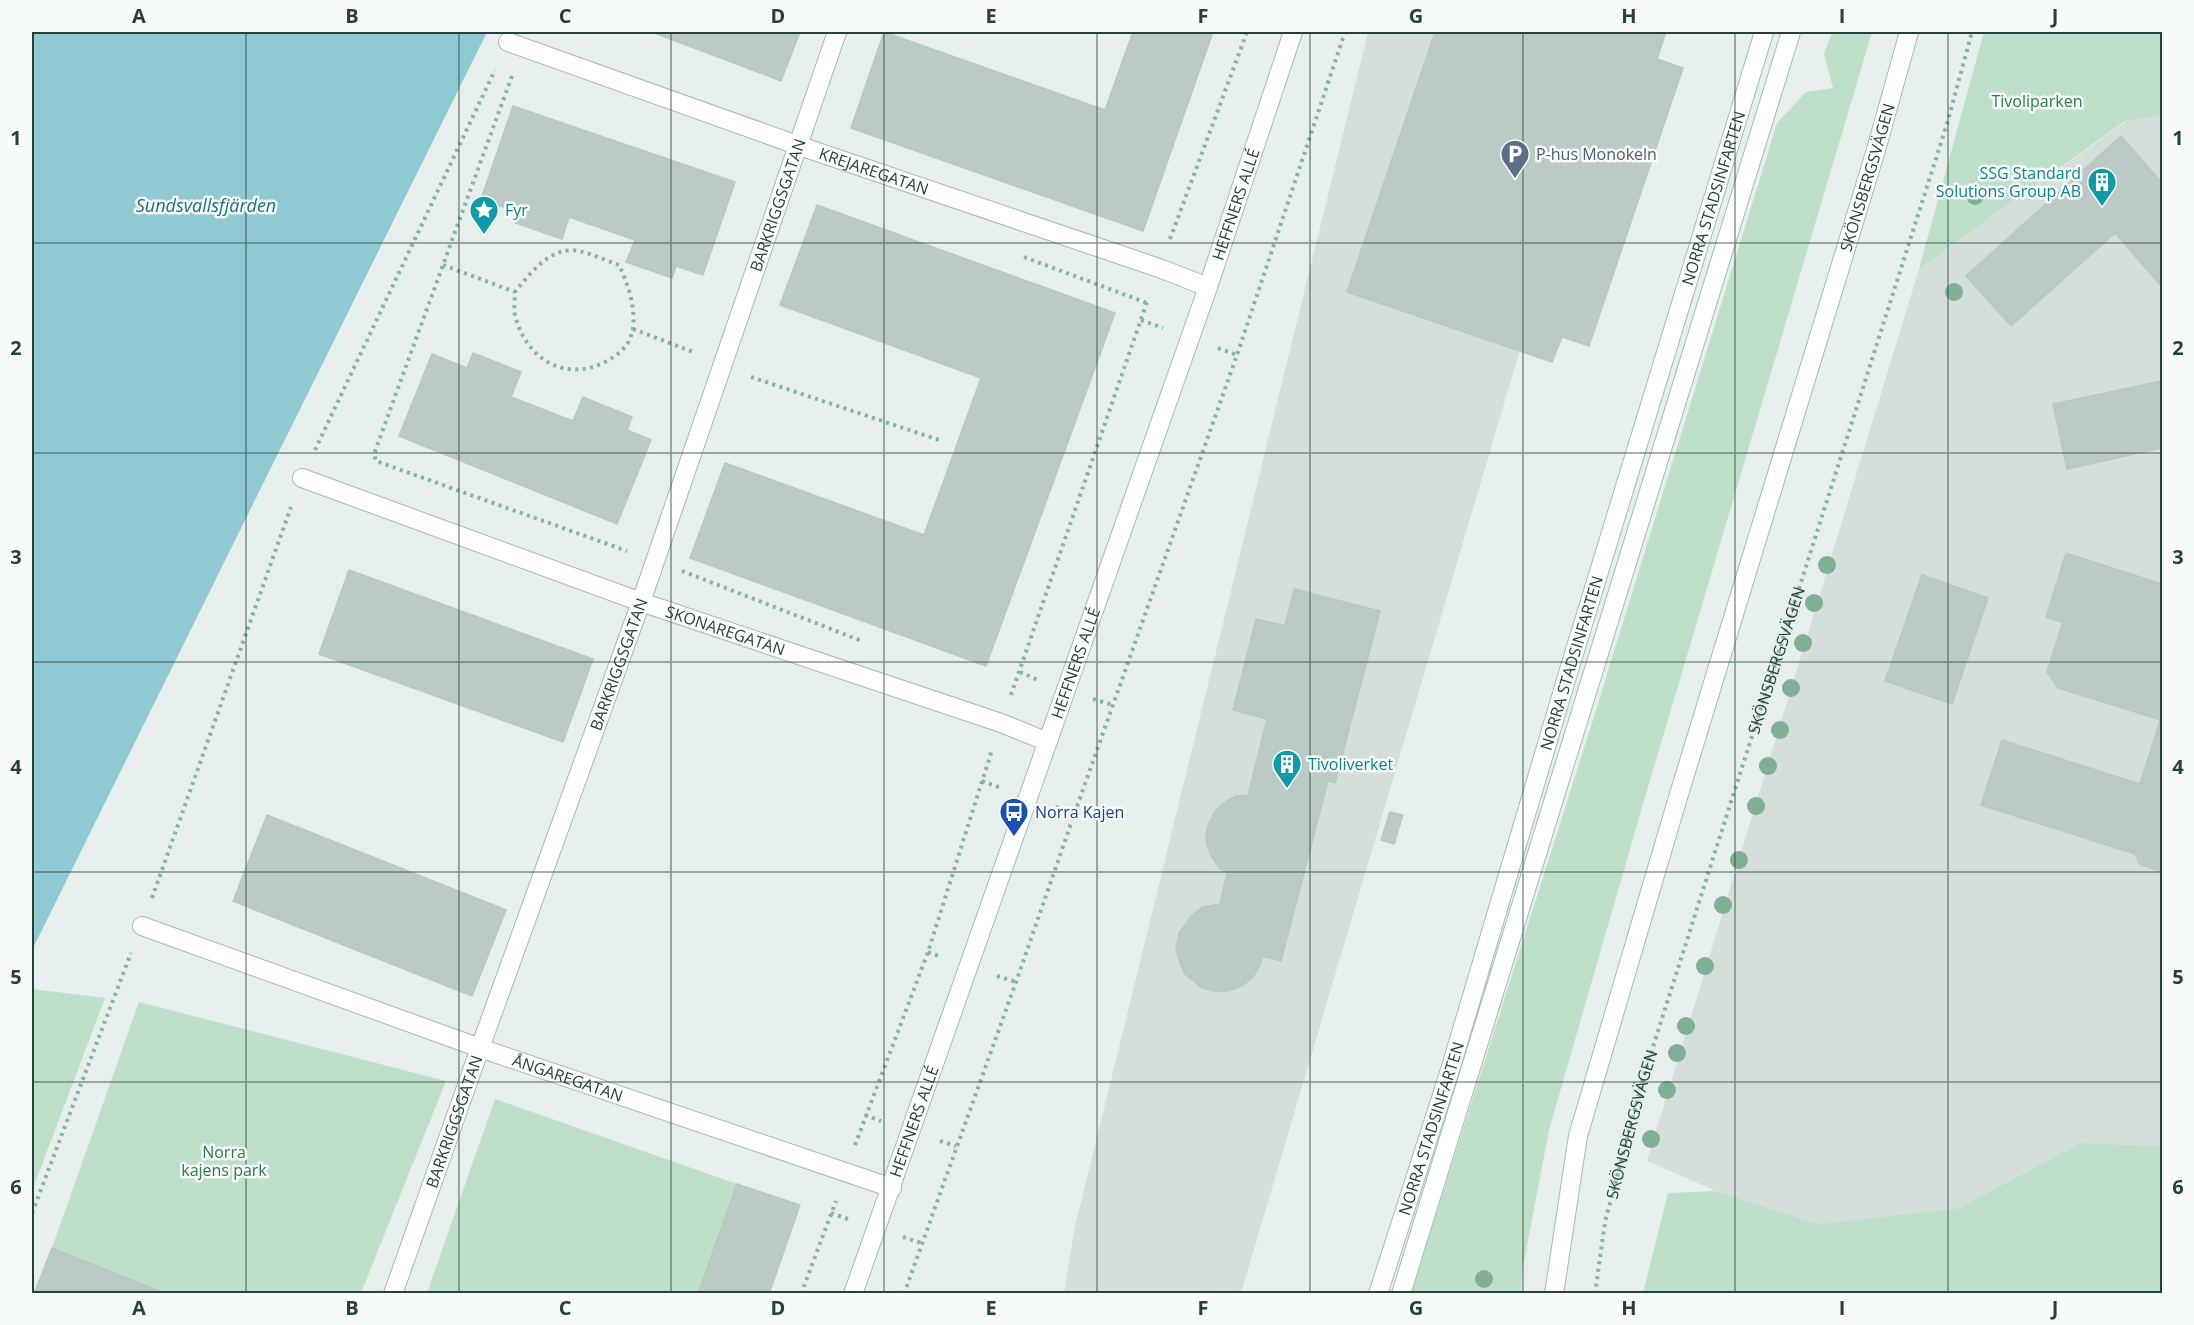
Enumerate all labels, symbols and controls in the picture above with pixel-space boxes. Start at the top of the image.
text: A [132,2,146,29]
text: B [345,2,359,29]
text: C [559,2,572,29]
text: D [771,2,785,29]
text: E [985,2,997,29]
text: F [1198,2,1208,29]
text: G [1409,2,1423,29]
text: H [1621,2,1637,29]
text: I [1839,2,1845,29]
text: J [2050,2,2058,29]
park label: Tivoliparken [1992,90,2082,112]
street label: SKÖNSBERGSVÄGEN [1835,101,1900,254]
street label: NORRA STADSINFARTEN [1676,108,1750,288]
text: 1 [10,124,22,151]
text: 1 [2172,124,2184,151]
street label: BARKRIGGSGATAN [744,135,811,274]
parking icon: P-hus Monokeln [1499,138,1531,180]
street label: KREJAREGATAN [816,142,932,200]
place label: P-hus Monokeln [1536,143,1657,165]
street label: HEFFNERS ALLÉ [1207,145,1264,263]
place label: SSG Standard Solutions Group AB [1936,162,2081,202]
building icon: SSG Standard Solutions Group AB [2086,166,2118,208]
water label: Sundsvallsfjärden [136,193,276,217]
place icon: Fyr [468,194,500,236]
place label: Fyr [505,199,528,221]
text: 2 [10,334,22,361]
text: 2 [2172,334,2184,361]
text: 3 [10,543,22,570]
text: 3 [2172,543,2184,570]
street label: NORRA STADSINFARTEN [1535,573,1608,753]
street label: SKÖNSBERGSVÄGEN [1742,584,1810,737]
street label: BARKRIGGSGATAN [585,595,653,733]
street label: SKONAREGATAN [663,600,788,661]
street label: HEFFNERS ALLÉ [1046,604,1105,722]
building icon: Tivoliverket [1271,748,1303,790]
text: 4 [10,753,22,780]
place label: Tivoliverket [1308,753,1393,775]
text: 4 [2172,753,2184,780]
bus stop icon: Norra Kajen [998,796,1030,838]
place label: Norra Kajen [1035,801,1124,823]
text: 5 [10,963,22,990]
text: 5 [2172,963,2184,990]
street label: NORRA STADSINFARTEN [1393,1039,1469,1218]
street label: SKÖNSBERGSVÄGEN [1601,1047,1662,1201]
street label: ÅNGAREGATAN [510,1049,626,1107]
street label: BARKRIGGSGATAN [420,1052,488,1191]
street label: HEFFNERS ALLÉ [884,1063,944,1180]
park label: Norra kajens park [181,1141,267,1181]
text: 6 [10,1173,22,1200]
text: 6 [2172,1173,2184,1200]
text: A [132,1294,146,1321]
text: B [345,1294,359,1321]
text: C [559,1294,572,1321]
text: D [771,1294,785,1321]
text: E [985,1294,997,1321]
text: F [1198,1294,1208,1321]
text: G [1409,1294,1423,1321]
text: H [1621,1294,1637,1321]
text: I [1839,1294,1845,1321]
text: J [2050,1294,2058,1321]

